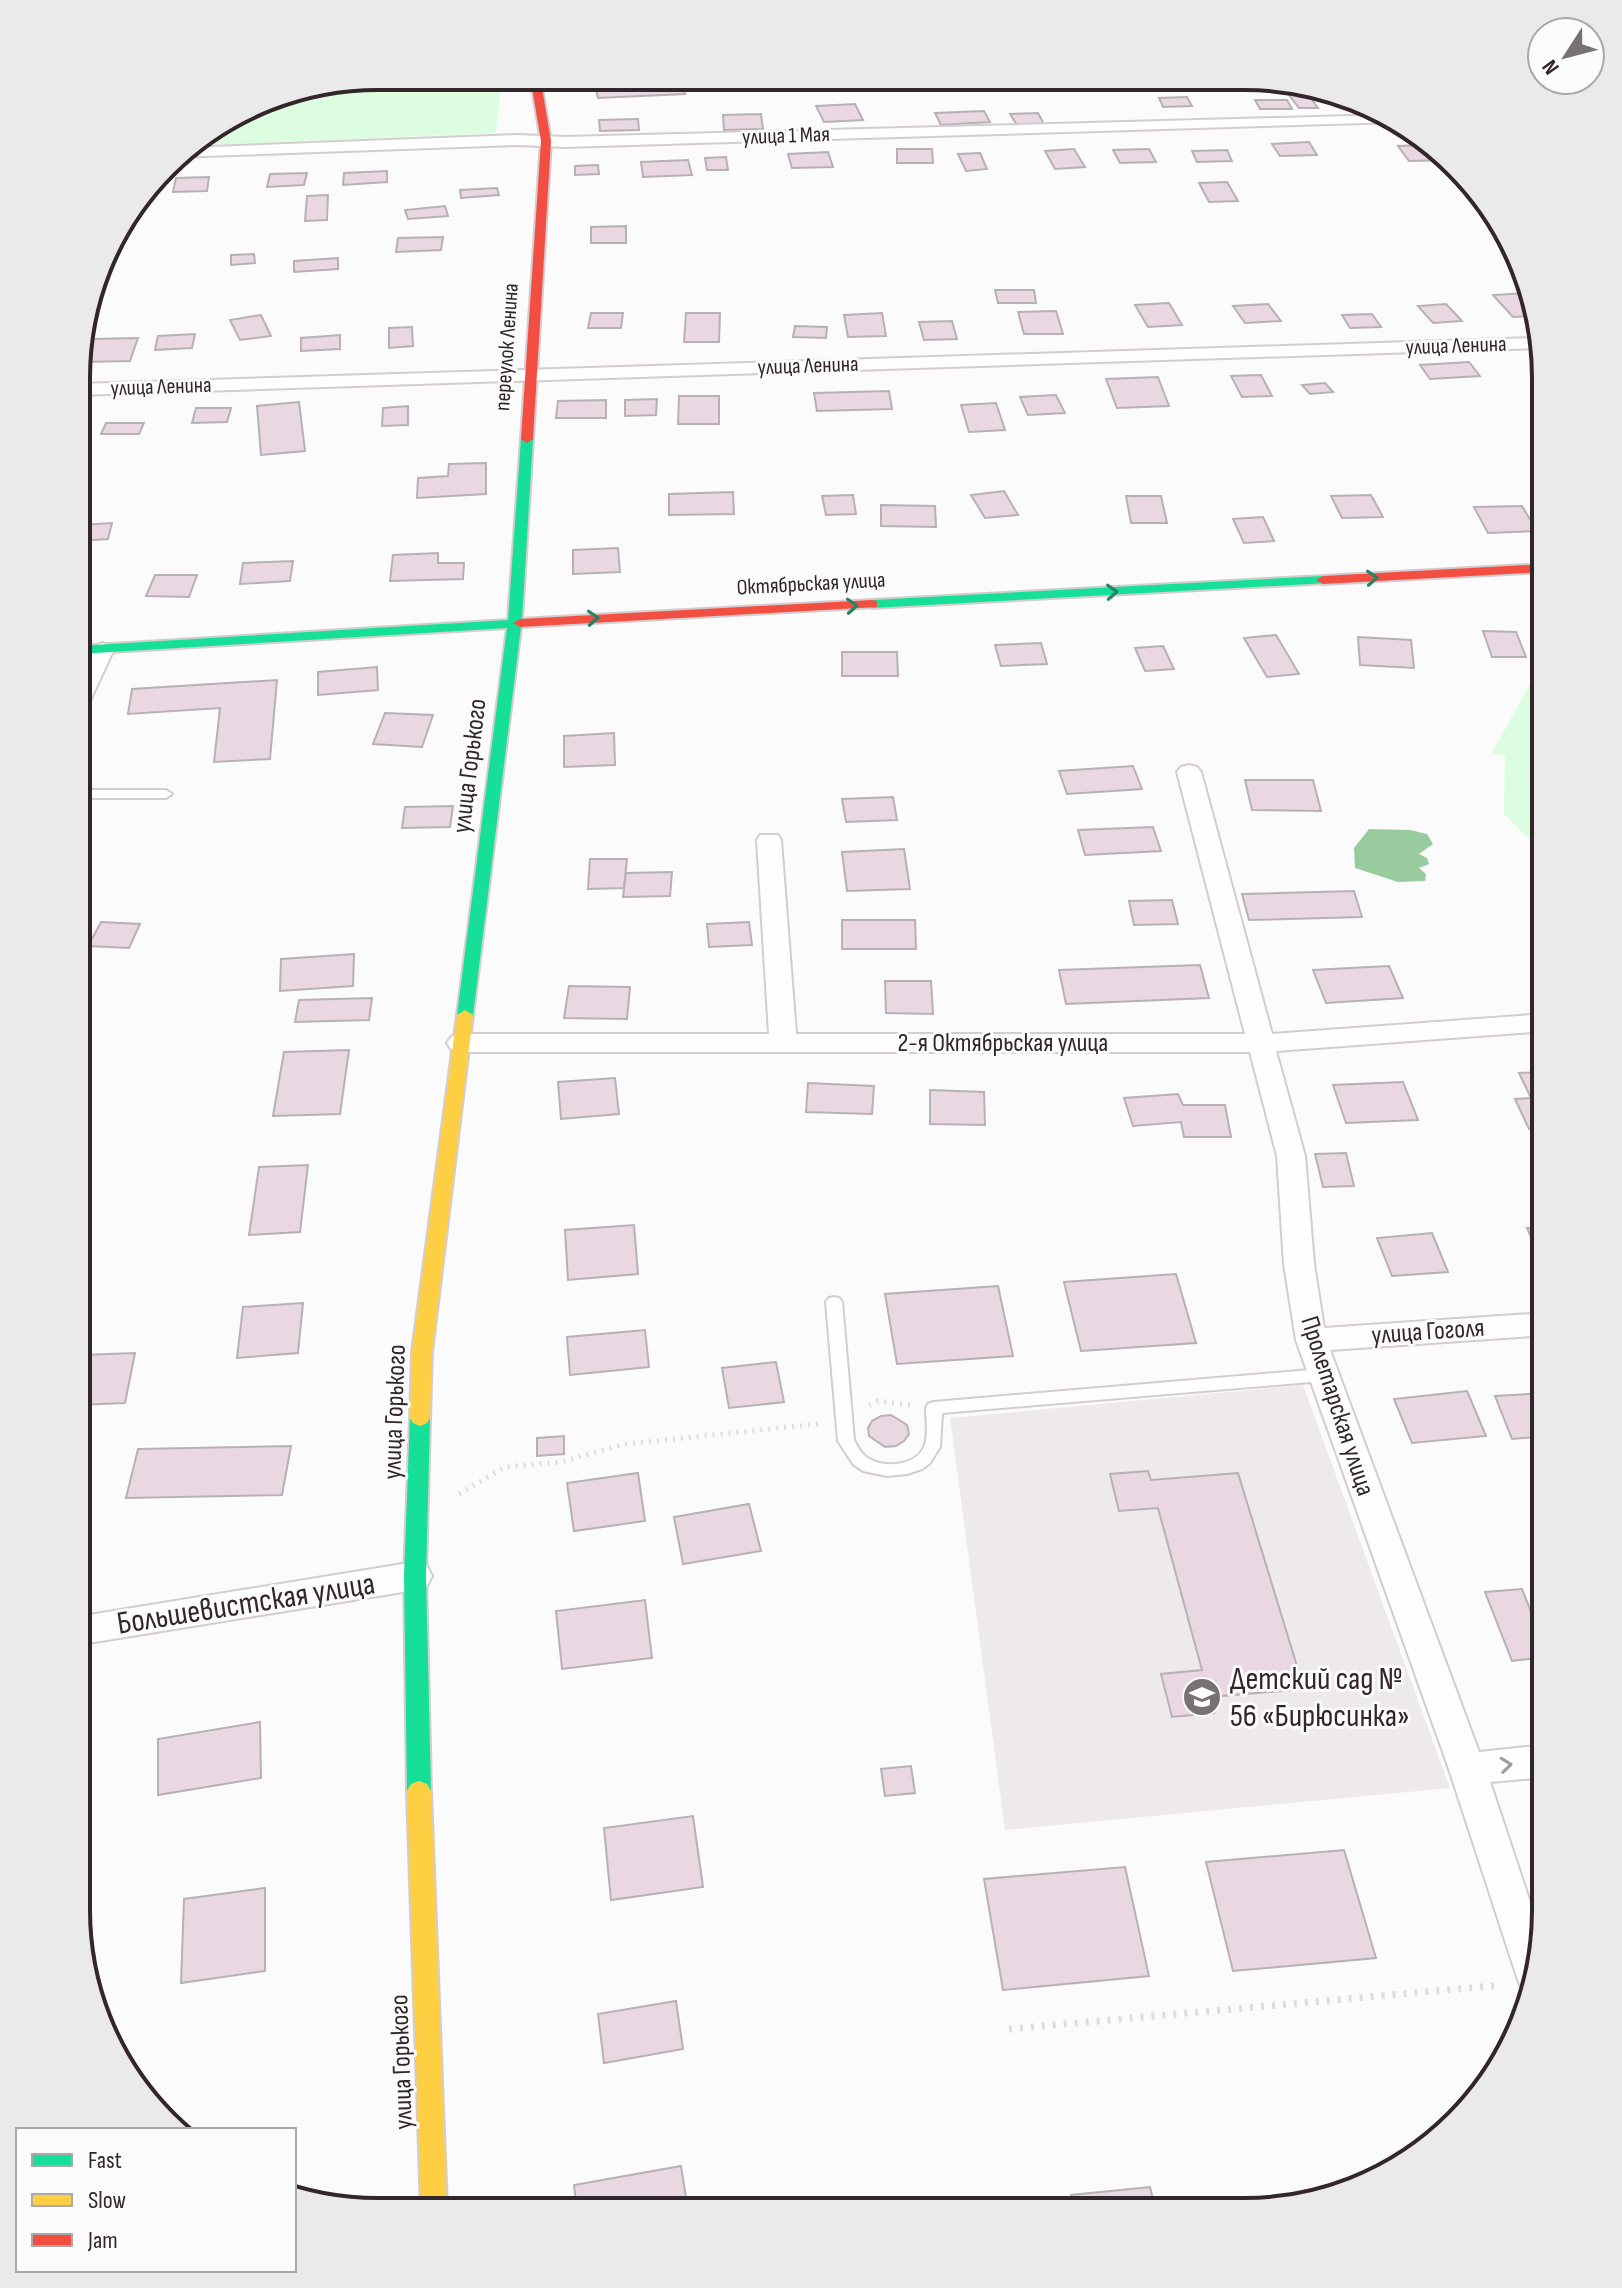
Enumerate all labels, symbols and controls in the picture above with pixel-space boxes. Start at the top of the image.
north arrow [1526,16,1606,96]
text: N [1537,54,1565,80]
street label: улица 1 Мая [742,121,830,151]
street label: переулок Ленина [489,282,525,412]
street label: улица Ленина [1405,331,1507,361]
street label: улица Ленина [757,351,859,381]
street label: улица Ленина [110,372,212,402]
street label: Октябрьская улица [736,567,886,601]
one-way arrow [1366,569,1379,586]
one-way arrow [1106,584,1119,601]
one-way arrow [846,598,859,615]
one-way arrow [587,610,600,627]
street label: улица Горького [446,697,494,835]
street label: 2-я Октябрьская улица [898,1028,1108,1059]
street label: Пролетарская улица [1293,1312,1381,1500]
street label: улица Гоголя [1370,1313,1486,1351]
street label: улица Горького [377,1344,413,1480]
street label: Большевистская улица [114,1564,378,1644]
place label: Детский сад № 56 «Бирюсинка» [1230,1660,1410,1736]
school or university icon: Детский сад № 56 «Бирюсинка» [1181,1676,1223,1718]
one-way arrow [1500,1756,1513,1773]
street label: улица Горького [384,1994,420,2130]
legend [16,2128,296,2272]
text: Fast [88,2146,122,2175]
text: Slow [88,2186,126,2215]
text: Jam [87,2226,118,2255]

